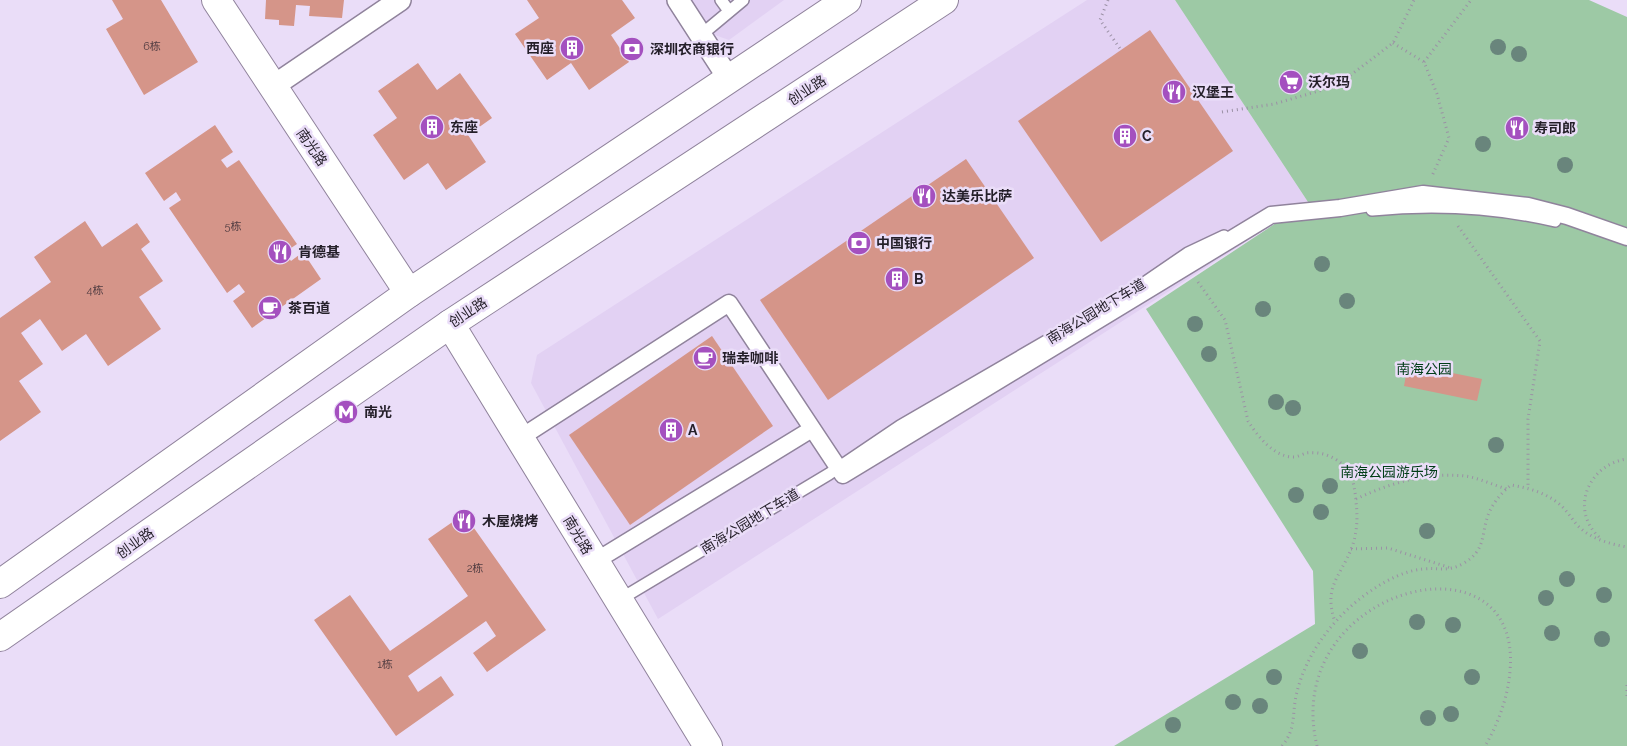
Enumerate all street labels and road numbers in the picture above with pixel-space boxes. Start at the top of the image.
street label: 创业路 [785,72,829,108]
street label: 南光路 [294,125,330,169]
street label: 南海公园地下车道 [1044,275,1148,347]
street label: 创业路 [446,294,490,330]
street label: 南海公园地下车道 [698,485,802,557]
street label: 南光路 [560,513,596,557]
street label: 创业路 [113,524,157,562]

